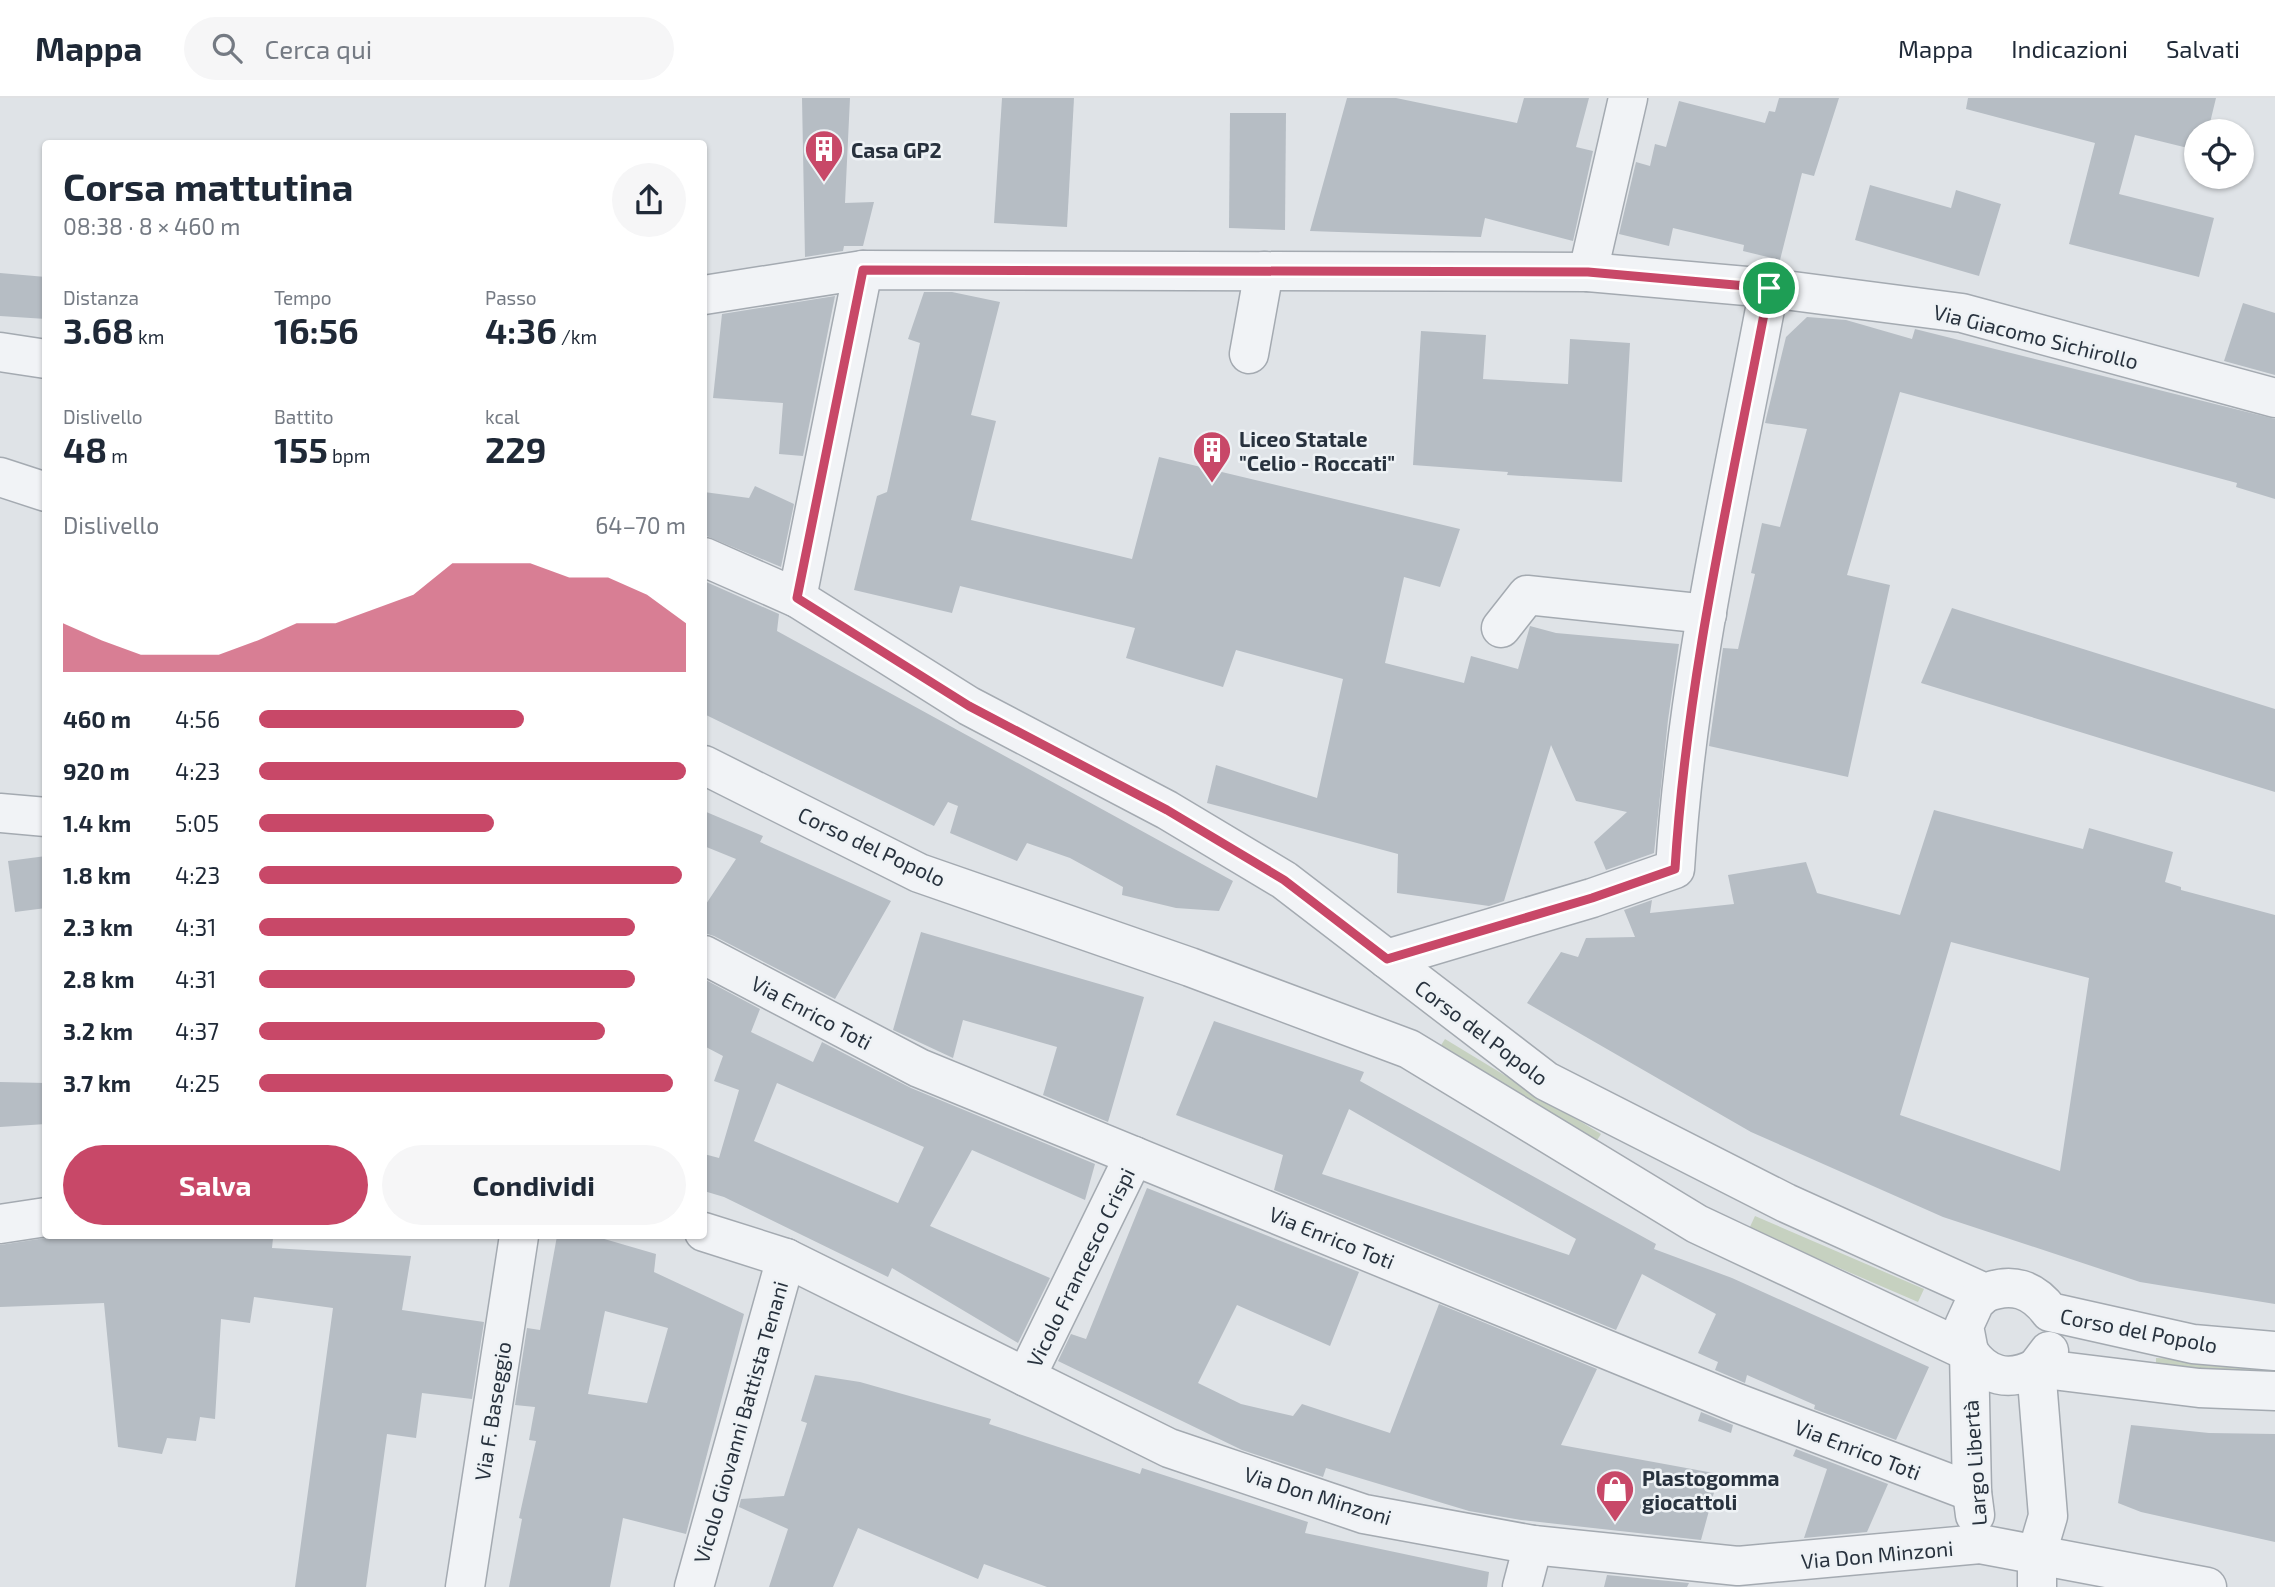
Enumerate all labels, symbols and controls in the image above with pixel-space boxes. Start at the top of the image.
search box [184,17,674,80]
text: Mappa [35,28,142,68]
icon: search [208,29,246,67]
text: Cerca qui [264,33,372,64]
text: Mappa [1898,34,1973,63]
text: Indicazioni [2011,34,2128,63]
text: Salvati [2166,34,2240,63]
map controls [2184,119,2254,189]
button: locate [2184,119,2254,189]
building icon: Casa GP2 [803,128,845,183]
place label: Casa GP2 [851,137,942,162]
text: Corsa mattutina [63,163,353,209]
button: share [612,163,686,237]
text: 08:38 · 8 × 460 m [63,212,241,240]
pin [1739,258,1799,318]
icon: arrive [1750,269,1788,307]
text: Distanza [63,286,139,309]
text: Tempo [274,286,332,309]
text: Passo [485,286,537,309]
street label: Via Giacomo Sichirollo [1931,298,2141,374]
text: 3.68 [63,309,134,351]
text: 16:56 [274,309,359,351]
text: 4:36 [485,309,557,351]
text: km [134,325,164,348]
text: /km [557,325,597,348]
text: Dislivello [63,405,143,428]
text: Battito [274,405,333,428]
text: kcal [485,405,520,428]
place label: Liceo Statale "Celio - Roccati" [1239,426,1395,475]
text: 48 [63,428,107,470]
text: 155 [274,428,328,470]
text: 229 [485,428,546,470]
building icon: Liceo Statale "Celio - Roccati" [1191,429,1233,484]
text: m [107,444,128,467]
text: bpm [328,444,371,467]
text: Dislivello [63,511,159,539]
text: 64–70 m [595,511,686,539]
text: 460 m [63,705,131,733]
text: 4:56 [175,705,220,733]
text: 920 m [63,757,130,785]
text: 4:23 [175,757,220,785]
street label: Corso del Popolo [794,801,950,891]
text: 1.4 km [63,809,131,837]
text: 5:05 [175,809,219,837]
text: 1.8 km [63,861,131,889]
text: 4:23 [175,861,220,889]
text: 2.3 km [63,913,133,941]
text: 4:31 [175,913,217,941]
text: 2.8 km [63,965,134,993]
text: 4:31 [175,965,217,993]
street label: Via Enrico Toti [747,970,877,1054]
street label: Corso del Popolo [1411,974,1553,1090]
text: 3.2 km [63,1017,133,1045]
text: 4:37 [175,1017,219,1045]
text: 3.7 km [63,1069,131,1097]
text: 4:25 [175,1069,220,1097]
button: Salva [63,1145,368,1225]
button: Condividi [382,1145,686,1225]
street label: Vicolo Francesco Crispi [1021,1163,1139,1371]
street label: Via Enrico Toti [1266,1200,1398,1274]
street label: Vicolo Giovanni Battista Tenani [688,1278,792,1566]
street label: Corso del Popolo [2058,1302,2220,1358]
street label: Via F. Baseggio [469,1340,515,1482]
street label: Largo Libertà [1957,1399,1991,1527]
street label: Via Enrico Toti [1791,1413,1925,1485]
street label: Via Don Minzoni [1241,1461,1395,1529]
place label: Plastogomma giocattoli [1642,1465,1779,1514]
shop icon: Plastogomma giocattoli [1594,1468,1636,1523]
street label: Via Don Minzoni [1800,1535,1954,1573]

